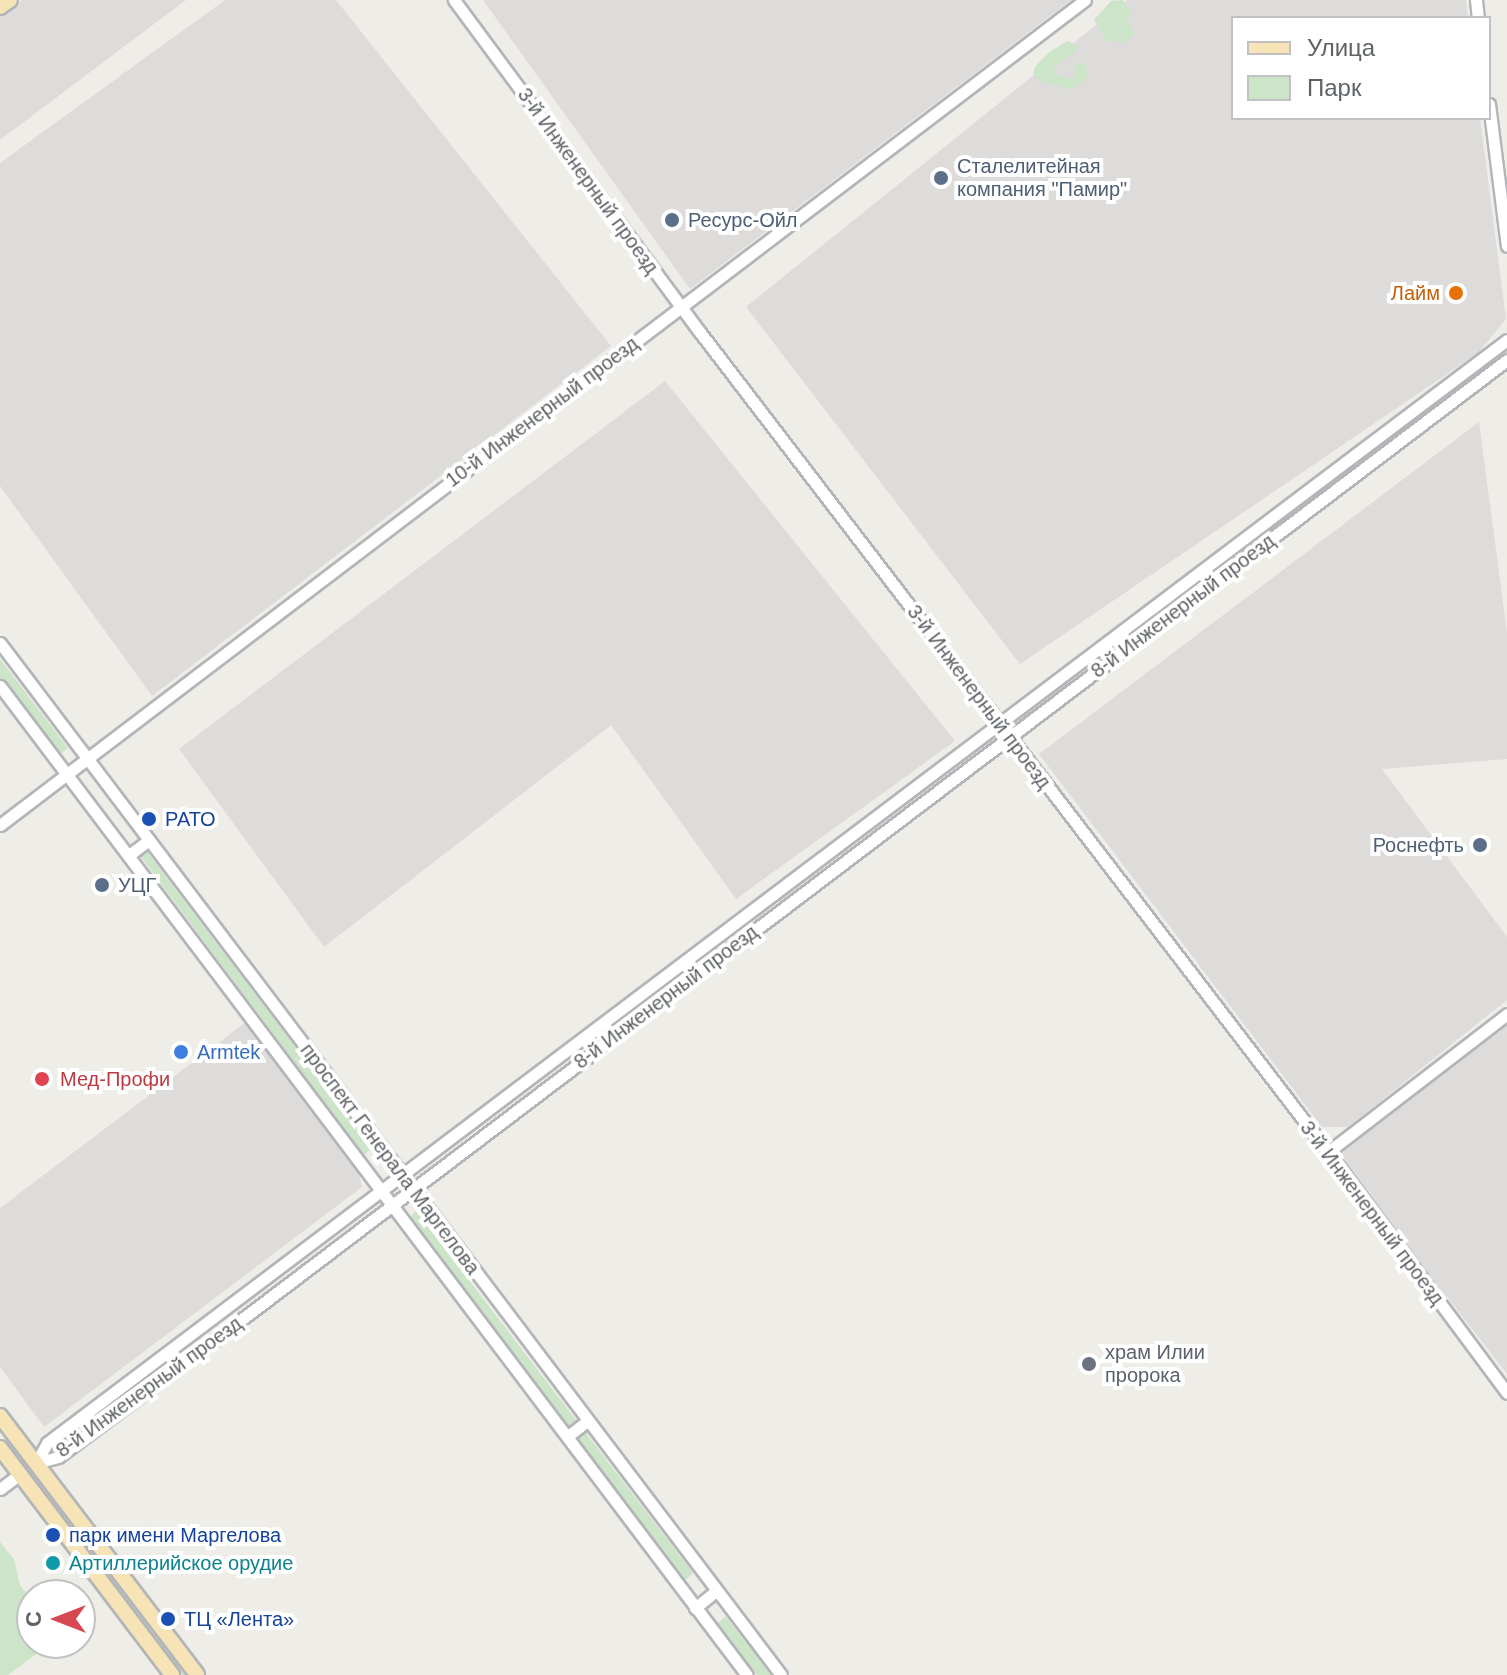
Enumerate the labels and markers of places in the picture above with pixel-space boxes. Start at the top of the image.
place label: Сталелитейная компания "Памир" [957,154,1127,201]
marker: Сталелитейная компания "Памир" [932,169,950,187]
place label: Ресурс-Ойл [688,208,798,232]
marker: Ресурс-Ойл [663,211,681,229]
place label: Лайм [1391,281,1440,305]
marker: Лайм [1447,284,1465,302]
place label: РАТО [165,807,216,831]
marker: РАТО [140,810,158,828]
place label: Роснефть [1373,833,1464,857]
marker: Роснефть [1471,836,1489,854]
place label: УЦГ [118,873,156,897]
marker: УЦГ [93,876,111,894]
place label: Armtek [197,1040,260,1064]
marker: Armtek [172,1043,190,1061]
place label: Мед-Профи [60,1067,170,1091]
marker: Мед-Профи [31,1068,53,1090]
place label: храм Илии пророка [1105,1340,1205,1387]
marker: храм Илии пророка [1080,1355,1098,1373]
place label: парк имени Маргелова [69,1523,281,1547]
marker: парк имени Маргелова [44,1526,62,1544]
place label: Артиллерийское орудие [69,1551,293,1575]
marker: Артиллерийское орудие [44,1554,62,1572]
place label: ТЦ «Лента» [184,1607,294,1631]
marker: ТЦ «Лента» [159,1610,177,1628]

